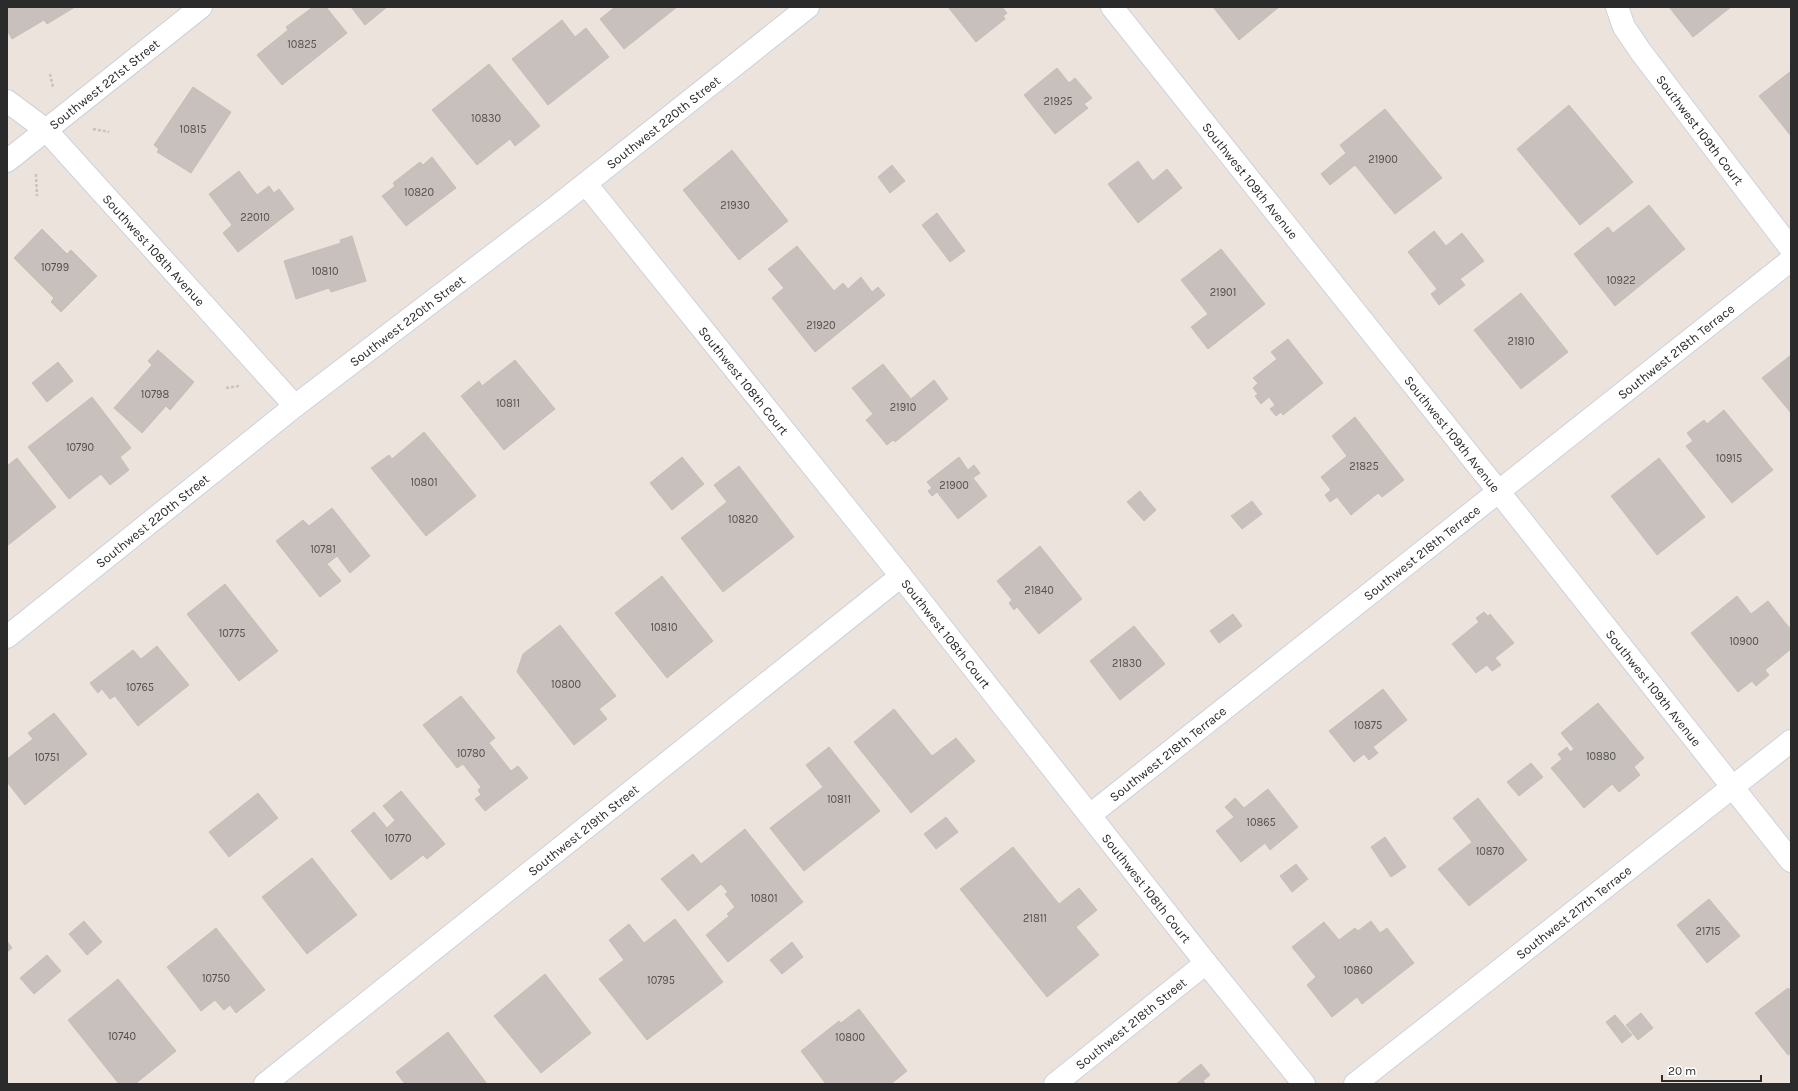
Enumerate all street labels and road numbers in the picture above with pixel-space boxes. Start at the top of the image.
street label: Southwest 221st Street [46,36,162,132]
street label: Southwest 220th Street [603,72,723,172]
street label: Southwest 109th Court [1653,72,1747,188]
street label: Southwest 109th Avenue [1199,119,1302,242]
street label: Southwest 108th Avenue [100,191,209,309]
street label: Southwest 220th Street [346,272,468,369]
street label: Southwest 218th Terrace [1614,300,1737,402]
street label: Southwest 108th Court [696,323,792,438]
street label: Southwest 109th Avenue [1402,373,1504,495]
street label: Southwest 220th Street [92,471,212,571]
street label: Southwest 218th Terrace [1360,502,1483,603]
street label: Southwest 108th Court [899,576,994,691]
street label: Southwest 109th Avenue [1603,626,1705,749]
street label: Southwest 218th Terrace [1106,703,1229,804]
street label: Southwest 219th Street [525,781,641,879]
street label: Southwest 108th Court [1099,830,1195,946]
street label: Southwest 217th Terrace [1513,862,1634,962]
street label: Southwest 218th Street [1072,974,1189,1072]

